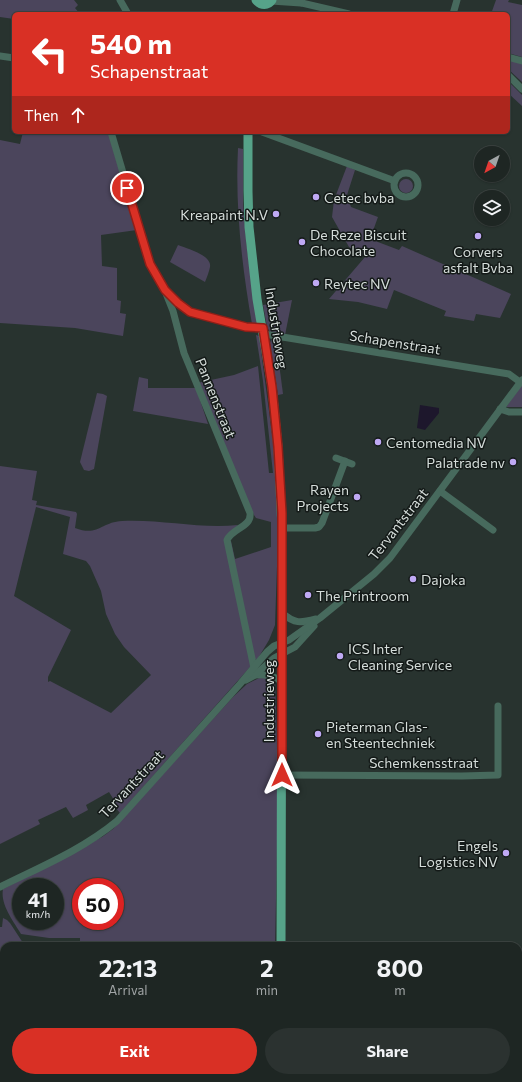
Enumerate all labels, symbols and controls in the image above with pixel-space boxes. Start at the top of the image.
text: 540 m [90,26,172,60]
icon: left [24,28,76,80]
text: Schapenstraat [90,60,208,82]
icon: ahead [67,104,89,126]
text: Then [24,106,59,124]
north arrow [474,146,510,182]
map controls [474,146,510,226]
pin [110,171,144,205]
icon: arrive [116,177,138,199]
place label: Cetec bvba [324,189,394,206]
button: layers [474,190,510,226]
marker: Cetec bvba [311,192,321,202]
place label: Kreapaint N.V [180,206,268,223]
marker: Kreapaint N.V [271,209,281,219]
place label: De Reze Biscuit Chocolate [310,226,407,259]
marker: Corvers asfalt Bvba [473,231,483,241]
marker: De Reze Biscuit Chocolate [297,237,307,247]
place label: Corvers asfalt Bvba [443,243,513,276]
place label: Reytec NV [324,275,391,292]
marker: Reytec NV [311,278,321,288]
street label: Industrieweg [262,286,292,370]
street label: Schapenstraat [348,326,442,358]
street label: Pannenstraat [192,355,240,441]
place label: Centomedia NV [386,434,487,451]
marker: Centomedia NV [373,437,383,447]
place label: Palatrade nv [426,454,505,471]
marker: Palatrade nv [508,457,518,467]
place label: Rayen Projects [297,481,349,514]
street label: Tervantstraat [365,484,432,563]
marker: Rayen Projects [352,492,362,502]
place label: Dajoka [421,571,465,588]
marker: Dajoka [408,574,418,584]
place label: The Printroom [316,587,409,604]
marker: The Printroom [303,590,313,600]
place label: ICS Inter Cleaning Service [348,640,452,673]
marker: ICS Inter Cleaning Service [335,651,345,661]
street label: Industrieweg [260,659,277,742]
place label: Pieterman Glas- en Steentechniek [326,718,436,751]
marker: Pieterman Glas- en Steentechniek [313,729,323,739]
street label: Tervantstraat [95,746,167,822]
position arrow [261,754,303,796]
street label: Schemkensstraat [369,754,479,771]
place label: Engels Logistics NV [419,837,498,870]
marker: Engels Logistics NV [501,848,511,858]
speed limit sign: 50 [72,878,124,930]
text: 41 [28,887,48,911]
text: km/h [26,908,50,920]
text: 22:13 [99,953,157,982]
text: 2 [260,953,274,982]
text: 800 [377,953,423,982]
text: Arrival [108,982,148,998]
text: min [256,982,278,998]
text: m [394,982,406,998]
button: Exit [12,1028,257,1074]
button: Share [265,1028,510,1074]

